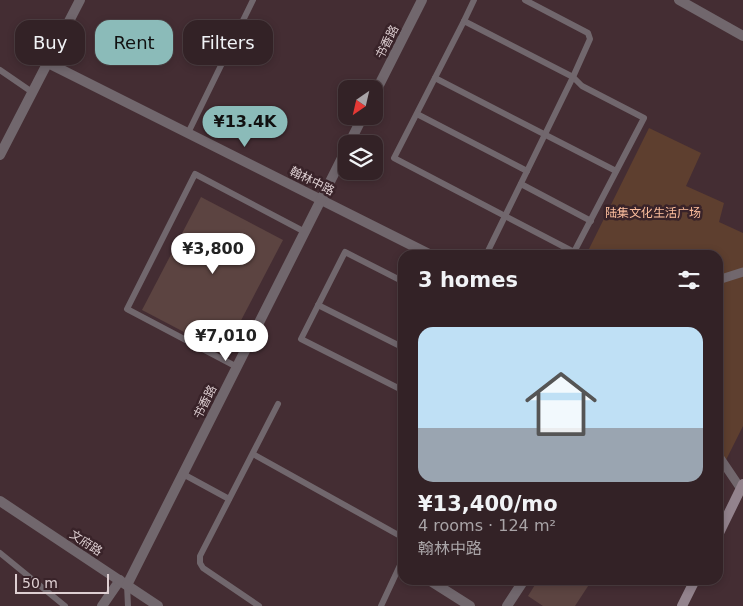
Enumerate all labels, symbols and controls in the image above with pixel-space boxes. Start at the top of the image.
chip: Buy [15,20,85,65]
chip: Rent [95,20,173,65]
chip: Filters [183,20,273,65]
street label: 书香路 [373,23,401,61]
north arrow [338,80,382,125]
map controls [338,80,383,180]
pin: ¥13.4K [204,106,286,148]
text: ¥13.4K [213,112,277,131]
button: layers [338,135,383,180]
street label: 翰林中路 [287,164,337,198]
park label: 陆集文化生活广场 [605,206,701,220]
pin: ¥3,800 [172,232,254,275]
text: ¥3,800 [182,239,244,258]
icon: filters [675,266,703,294]
text: 3 homes [418,268,518,292]
pin: ¥7,010 [185,320,267,362]
text: ¥7,010 [195,326,257,345]
icon: home [516,359,606,449]
street label: 书香路 [191,383,219,421]
text: ¥13,400/mo [418,492,558,516]
text: 4 rooms · 124 m² [418,516,556,535]
street label: 文府路 [67,527,105,559]
text: 翰林中路 [418,539,482,558]
scale bar [15,571,109,594]
text: 50 m [22,575,58,591]

